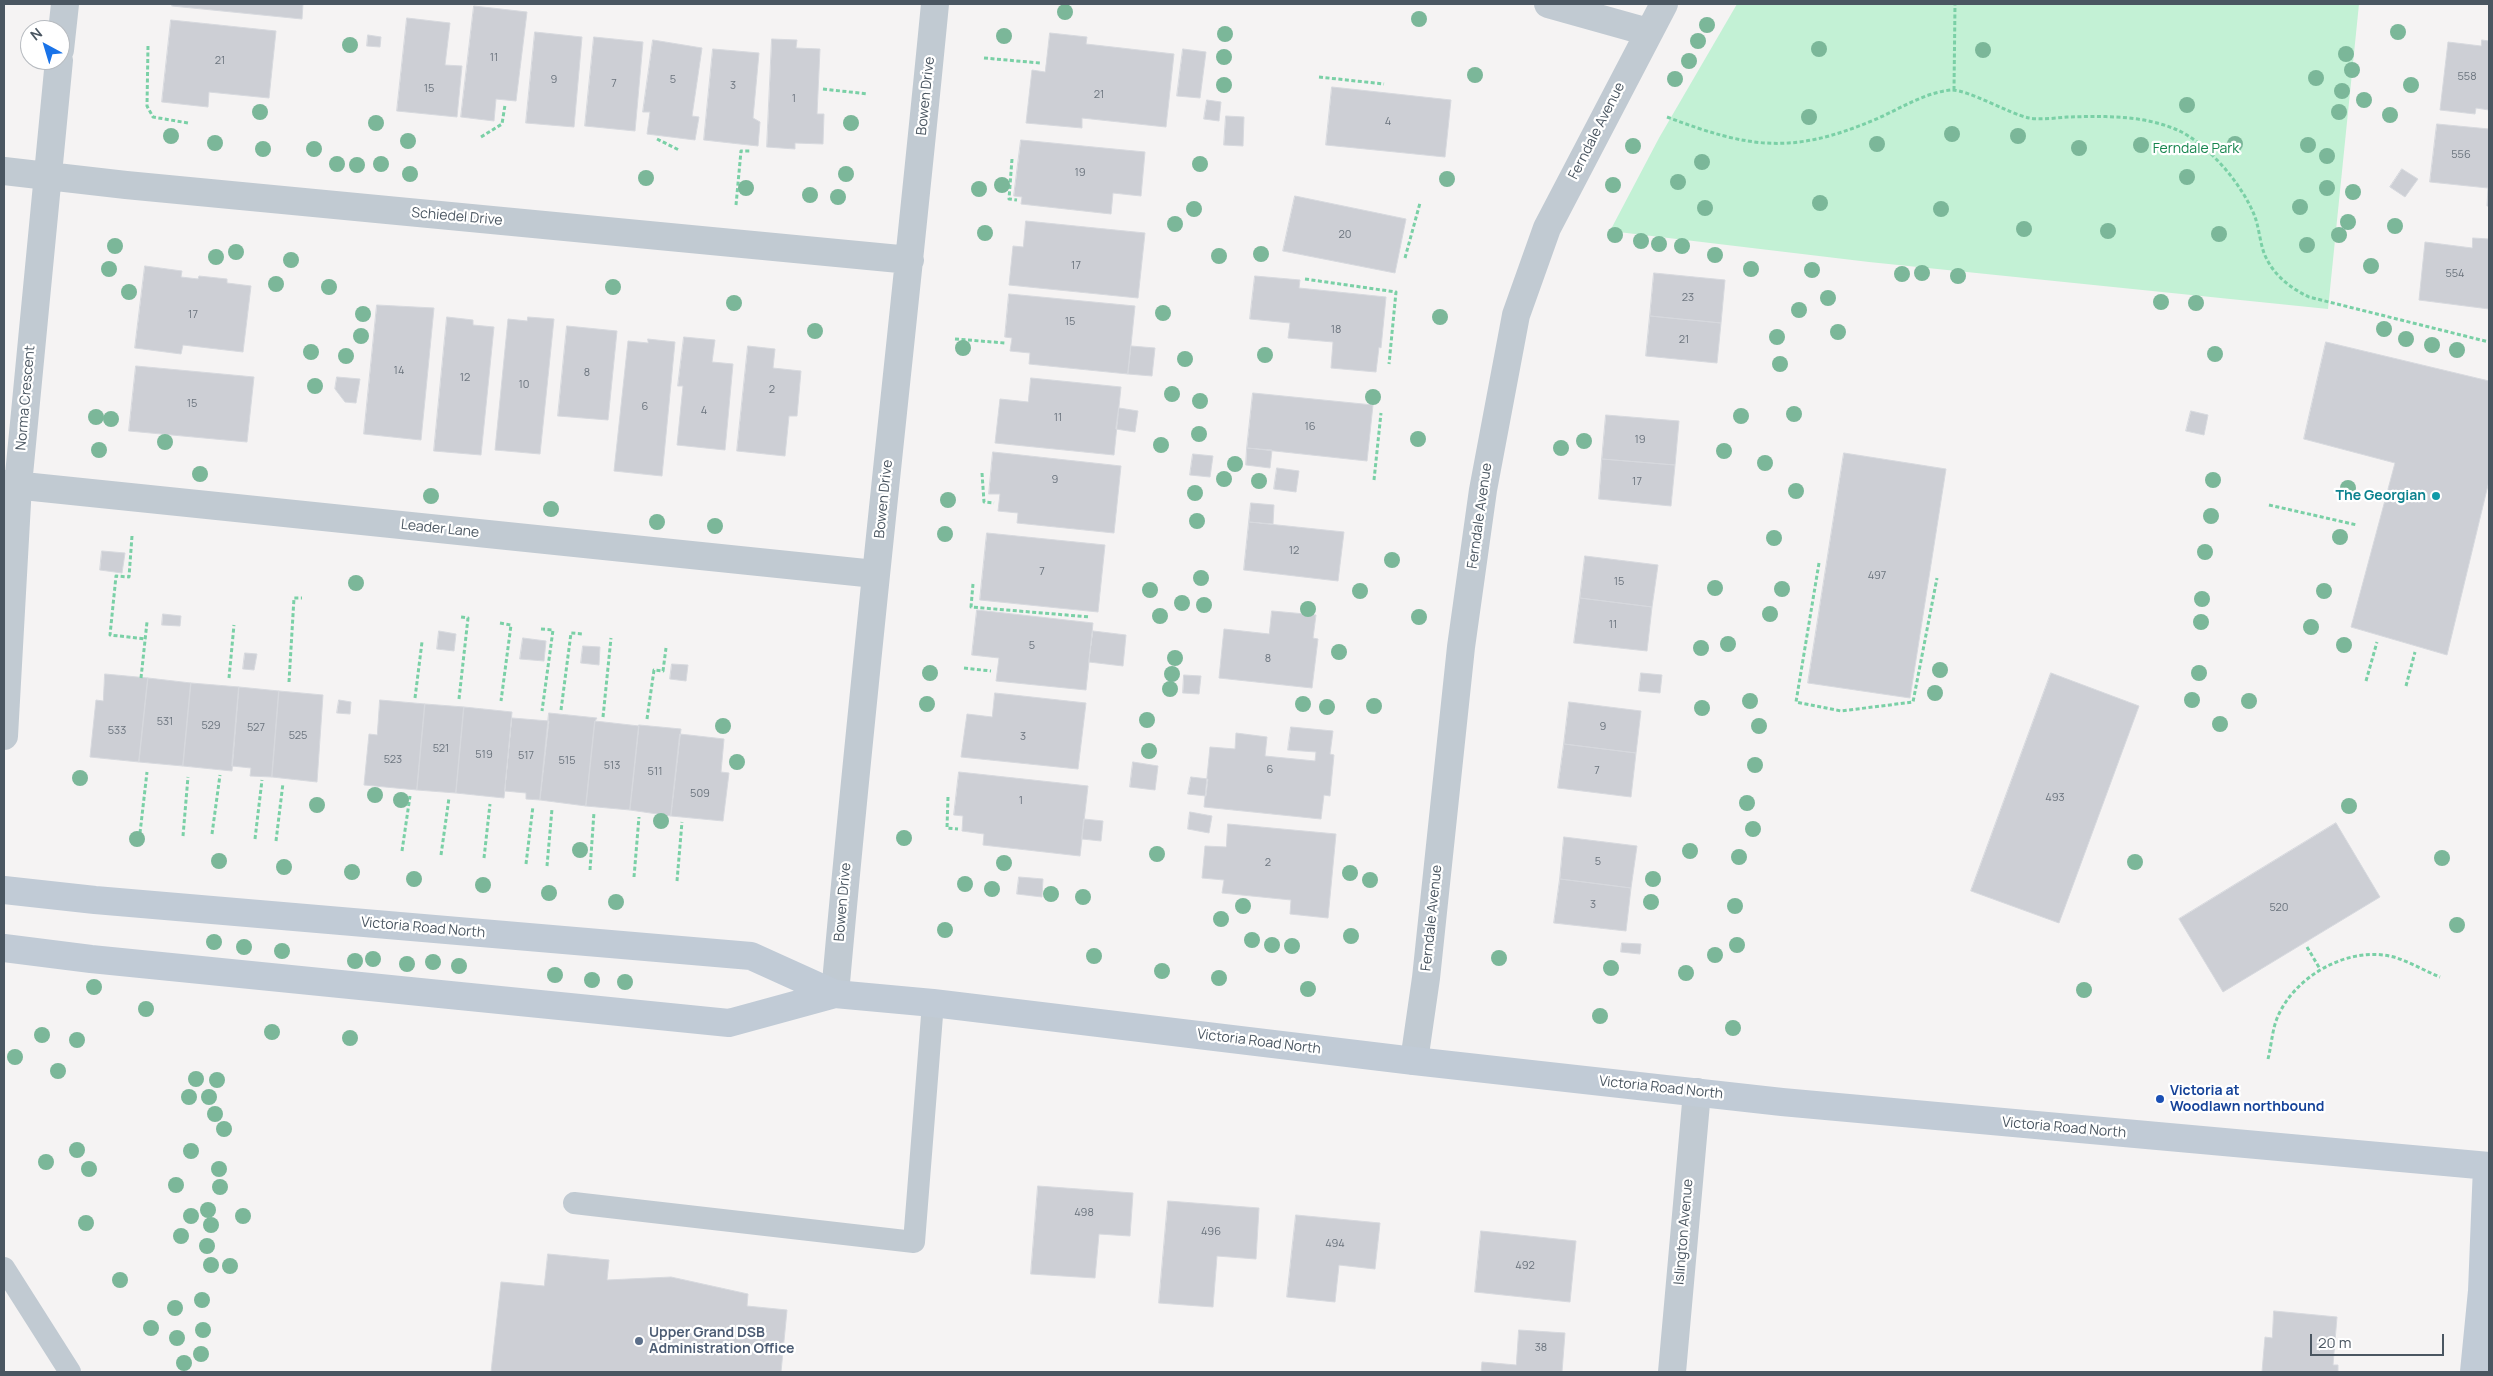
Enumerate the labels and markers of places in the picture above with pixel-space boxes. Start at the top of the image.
place label: The Georgian [2336,488,2426,504]
marker: The Georgian [2430,490,2442,502]
place label: Victoria at Woodlawn northbound [2170,1083,2324,1116]
marker: Victoria at Woodlawn northbound [2154,1093,2166,1105]
place label: Upper Grand DSB Administration Office [649,1325,794,1358]
marker: Upper Grand DSB Administration Office [633,1335,645,1347]

